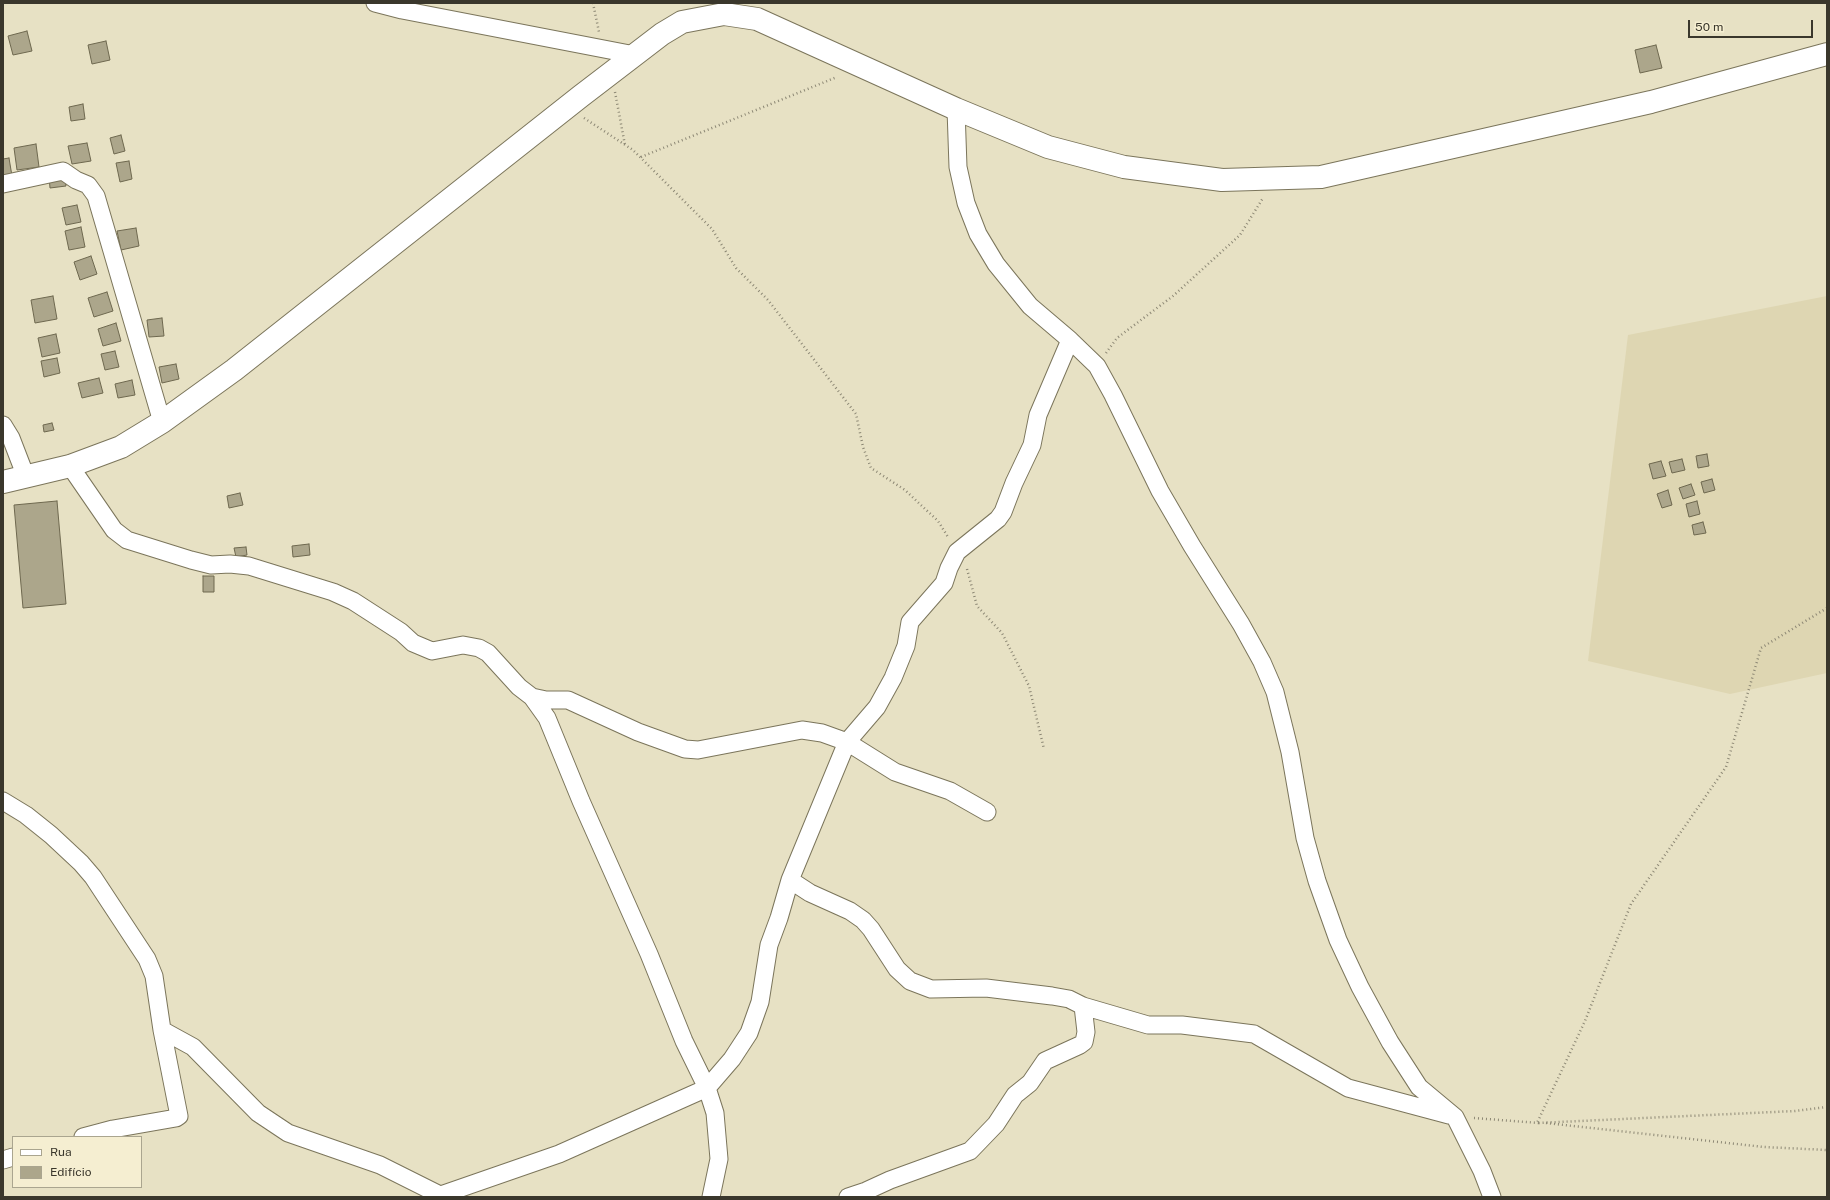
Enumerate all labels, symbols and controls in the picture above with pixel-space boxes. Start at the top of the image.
scale bar [1690,12,1815,38]
text: 50 m [1695,20,1723,34]
legend [12,1136,142,1188]
text: Rua [50,1145,72,1159]
text: Edifício [50,1165,91,1179]

